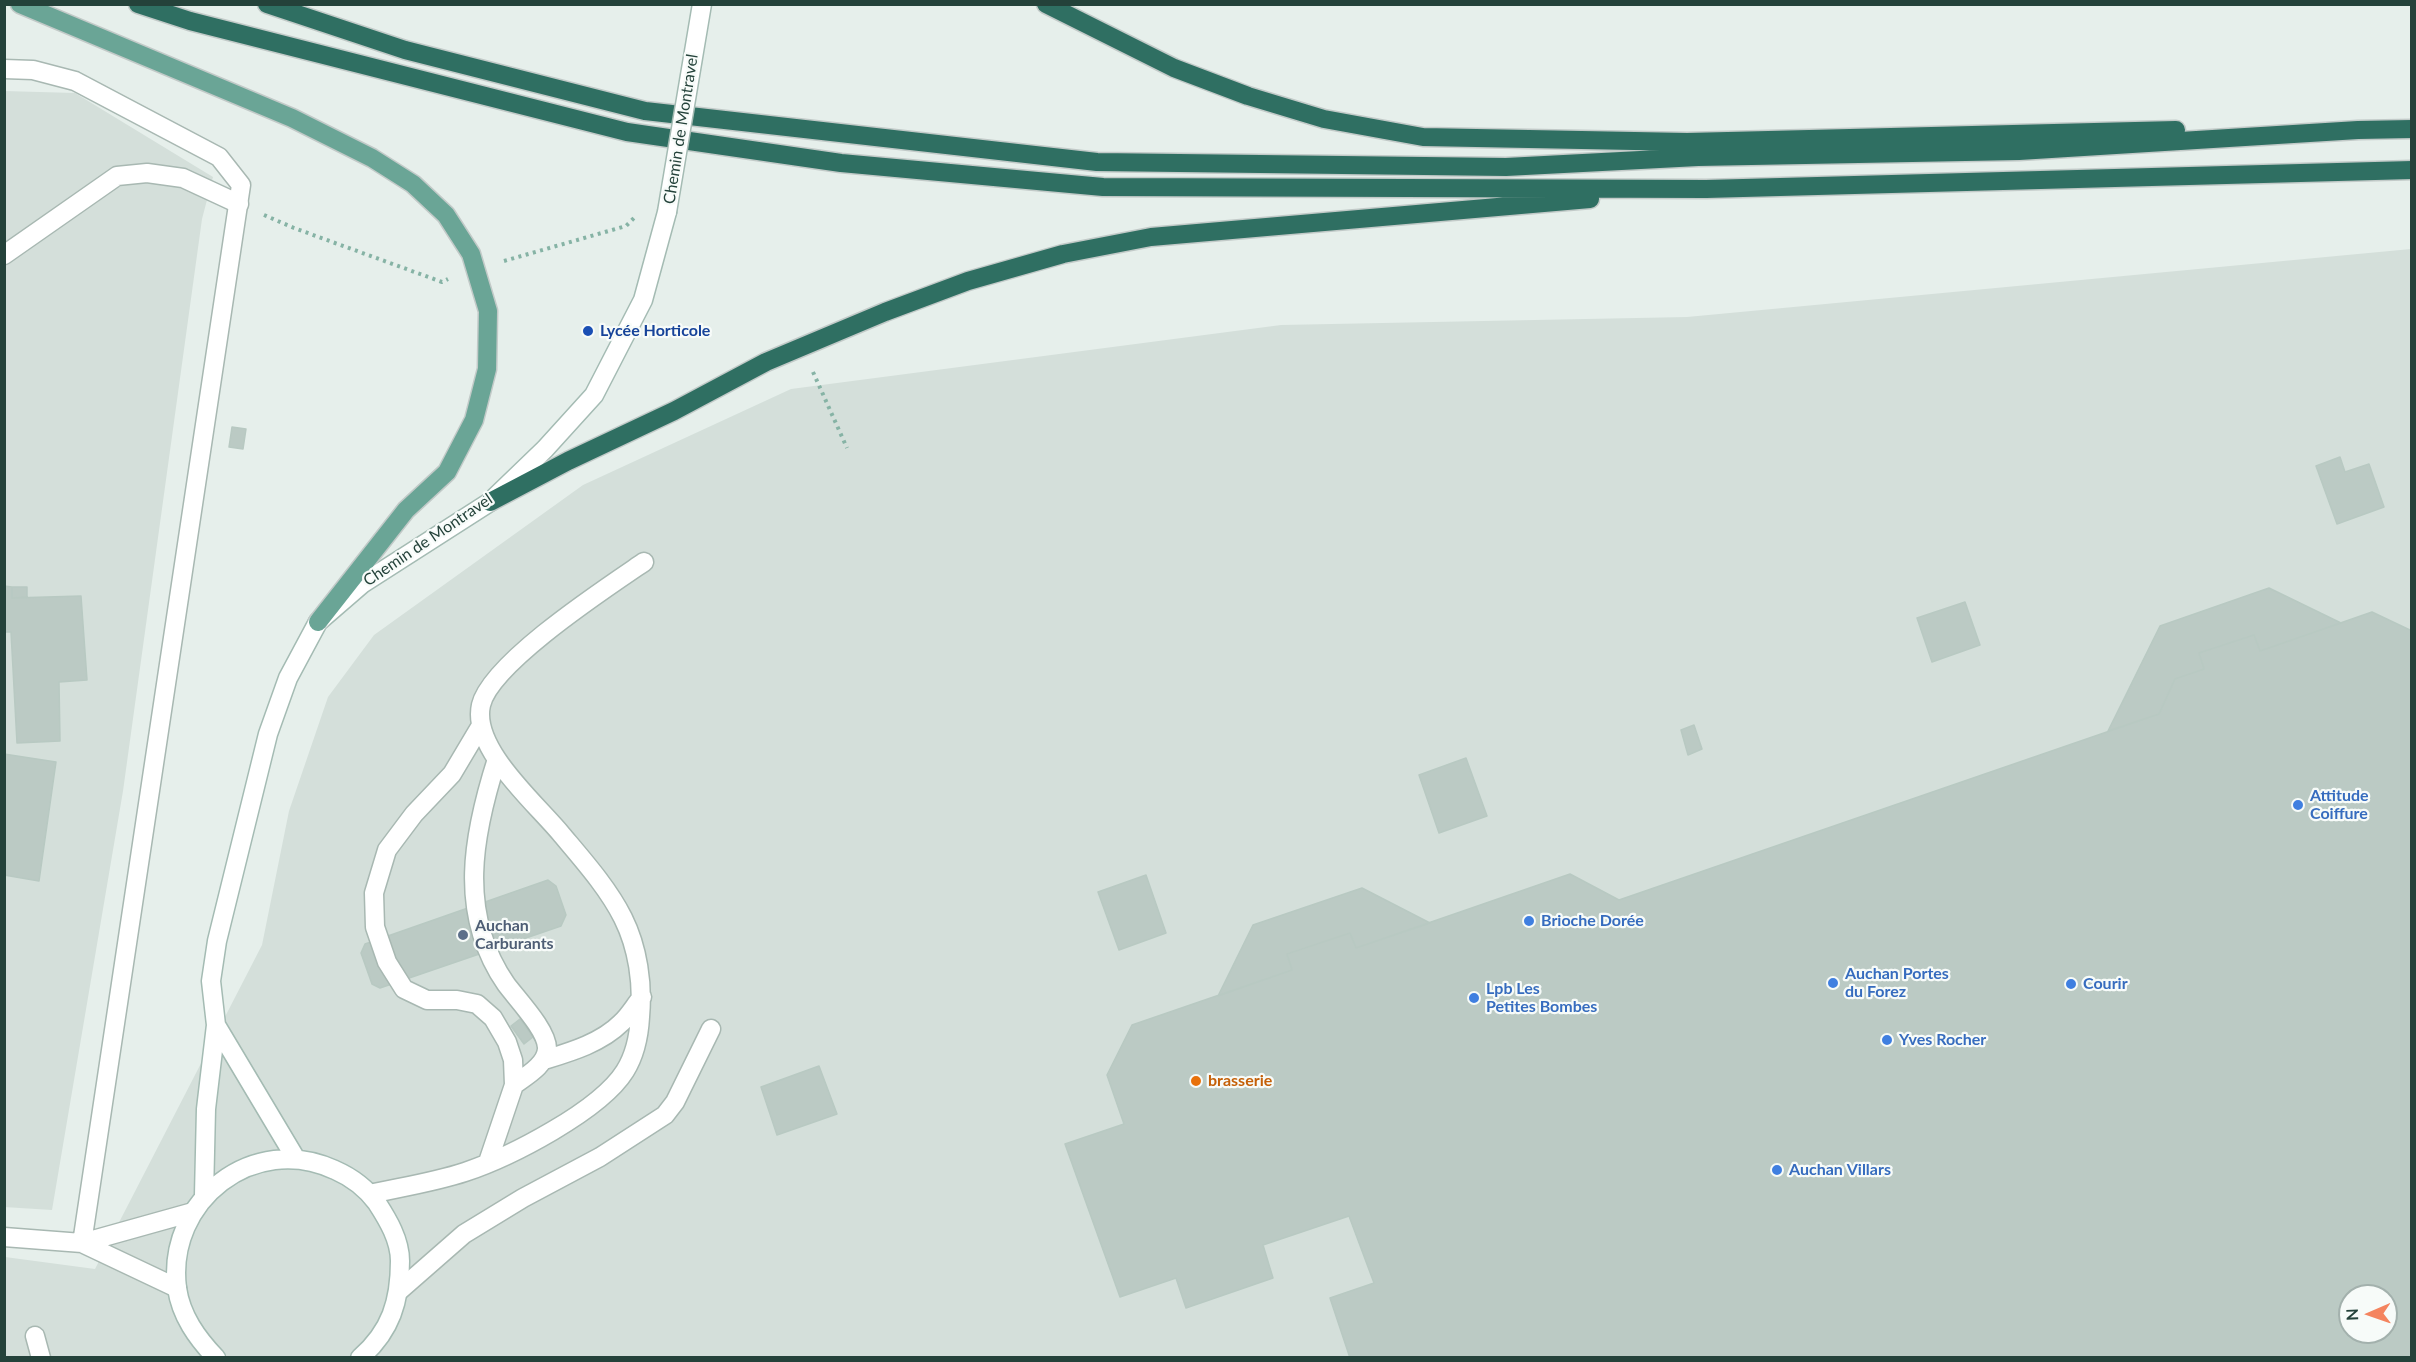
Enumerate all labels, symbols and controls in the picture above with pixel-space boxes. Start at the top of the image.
street label: Chemin de Montravel [660,53,702,205]
place label: Lycée Horticole [600,321,710,341]
marker: Lycée Horticole [581,324,595,338]
street label: Chemin de Montravel [360,490,496,590]
place label: Attitude Coiffure [2310,786,2369,824]
marker: Attitude Coiffure [2291,798,2305,812]
place label: Brioche Dorée [1541,911,1644,931]
marker: Brioche Dorée [1522,914,1536,928]
place label: Auchan Carburants [475,916,554,954]
marker: Auchan Carburants [456,928,470,942]
place label: Auchan Portes du Forez [1845,964,1949,1002]
place label: Courir [2083,974,2128,994]
marker: Auchan Portes du Forez [1826,976,1840,990]
marker: Courir [2064,977,2078,991]
place label: Lpb Les Petites Bombes [1486,979,1597,1017]
marker: Lpb Les Petites Bombes [1467,991,1481,1005]
place label: Yves Rocher [1899,1030,1986,1050]
marker: Yves Rocher [1880,1033,1894,1047]
place label: brasserie [1208,1071,1272,1091]
marker: brasserie [1189,1074,1203,1088]
place label: Auchan Villars [1789,1160,1891,1180]
marker: Auchan Villars [1770,1163,1784,1177]
north arrow [2338,1284,2398,1344]
text: N [2342,1308,2361,1321]

